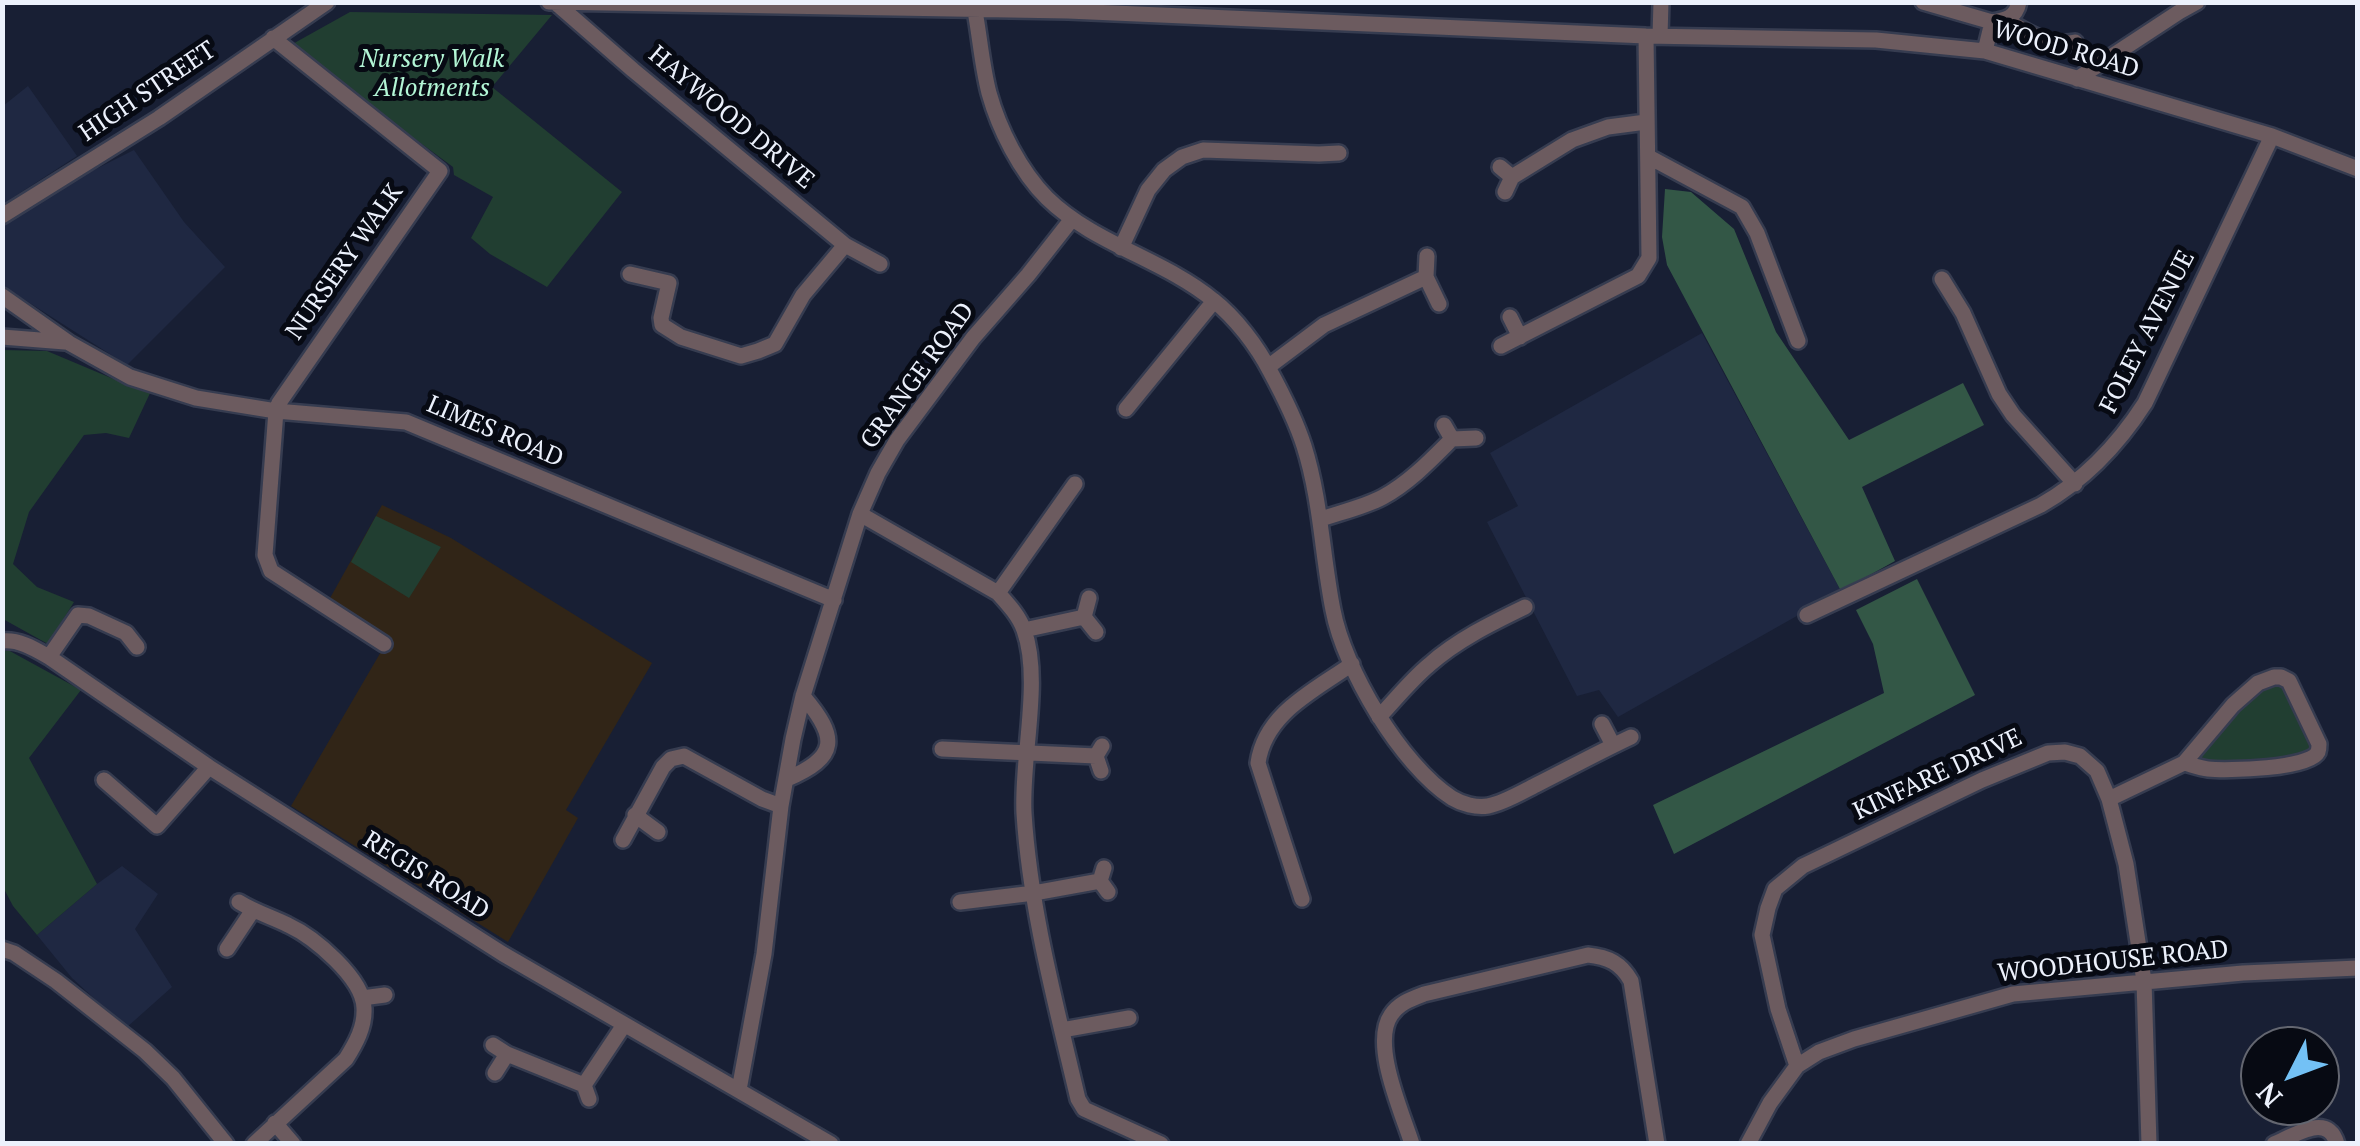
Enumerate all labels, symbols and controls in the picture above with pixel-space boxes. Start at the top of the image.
street label: WOOD ROAD [1990,15,2142,85]
street label: HIGH STREET [74,35,222,149]
street label: HAYWOOD DRIVE [642,40,820,196]
park label: Nursery Walk Allotments [360,45,504,104]
street label: NURSERY WALK [280,178,410,346]
street label: FOLEY AVENUE [2094,246,2202,418]
street label: GRANGE ROAD [855,297,981,455]
street label: LIMES ROAD [422,390,568,474]
street label: KINFARE DRIVE [1849,723,2027,827]
street label: REGIS ROAD [357,825,495,927]
street label: WOODHOUSE ROAD [1996,935,2230,989]
north arrow [2240,1026,2340,1126]
text: N [2248,1075,2290,1115]

